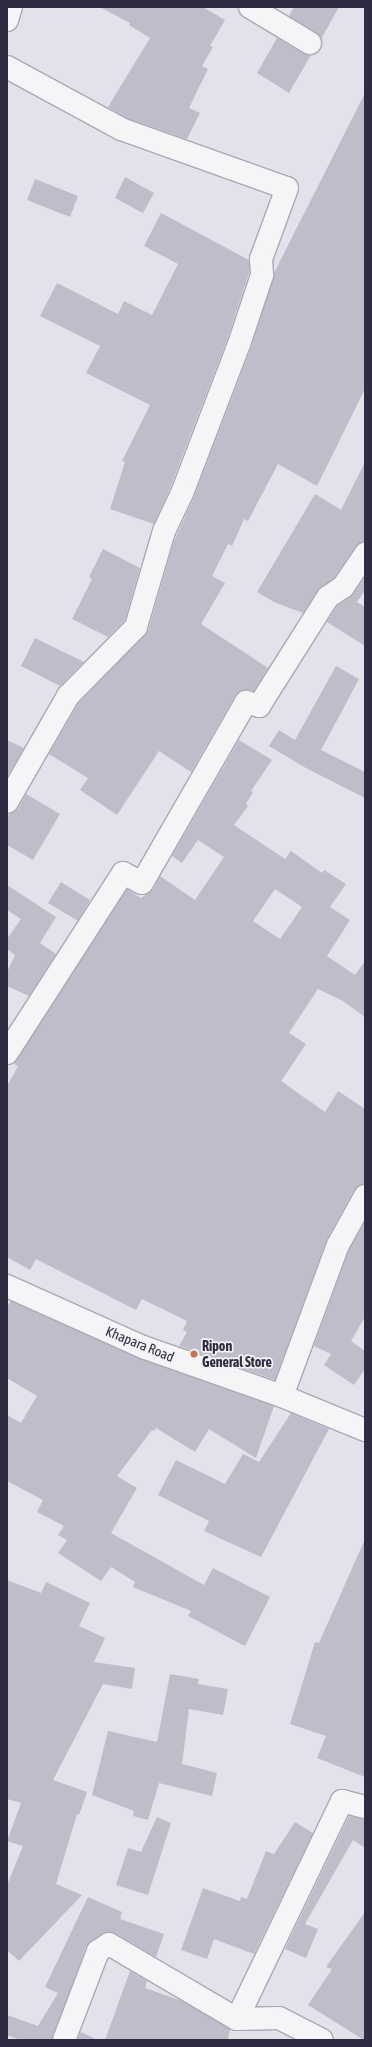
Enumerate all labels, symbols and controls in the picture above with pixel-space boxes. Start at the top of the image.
street label: Khapara Road [103,1323,177,1365]
place label: Ripon General Store [202,1338,272,1370]
marker: Ripon General Store [189,1349,199,1359]

